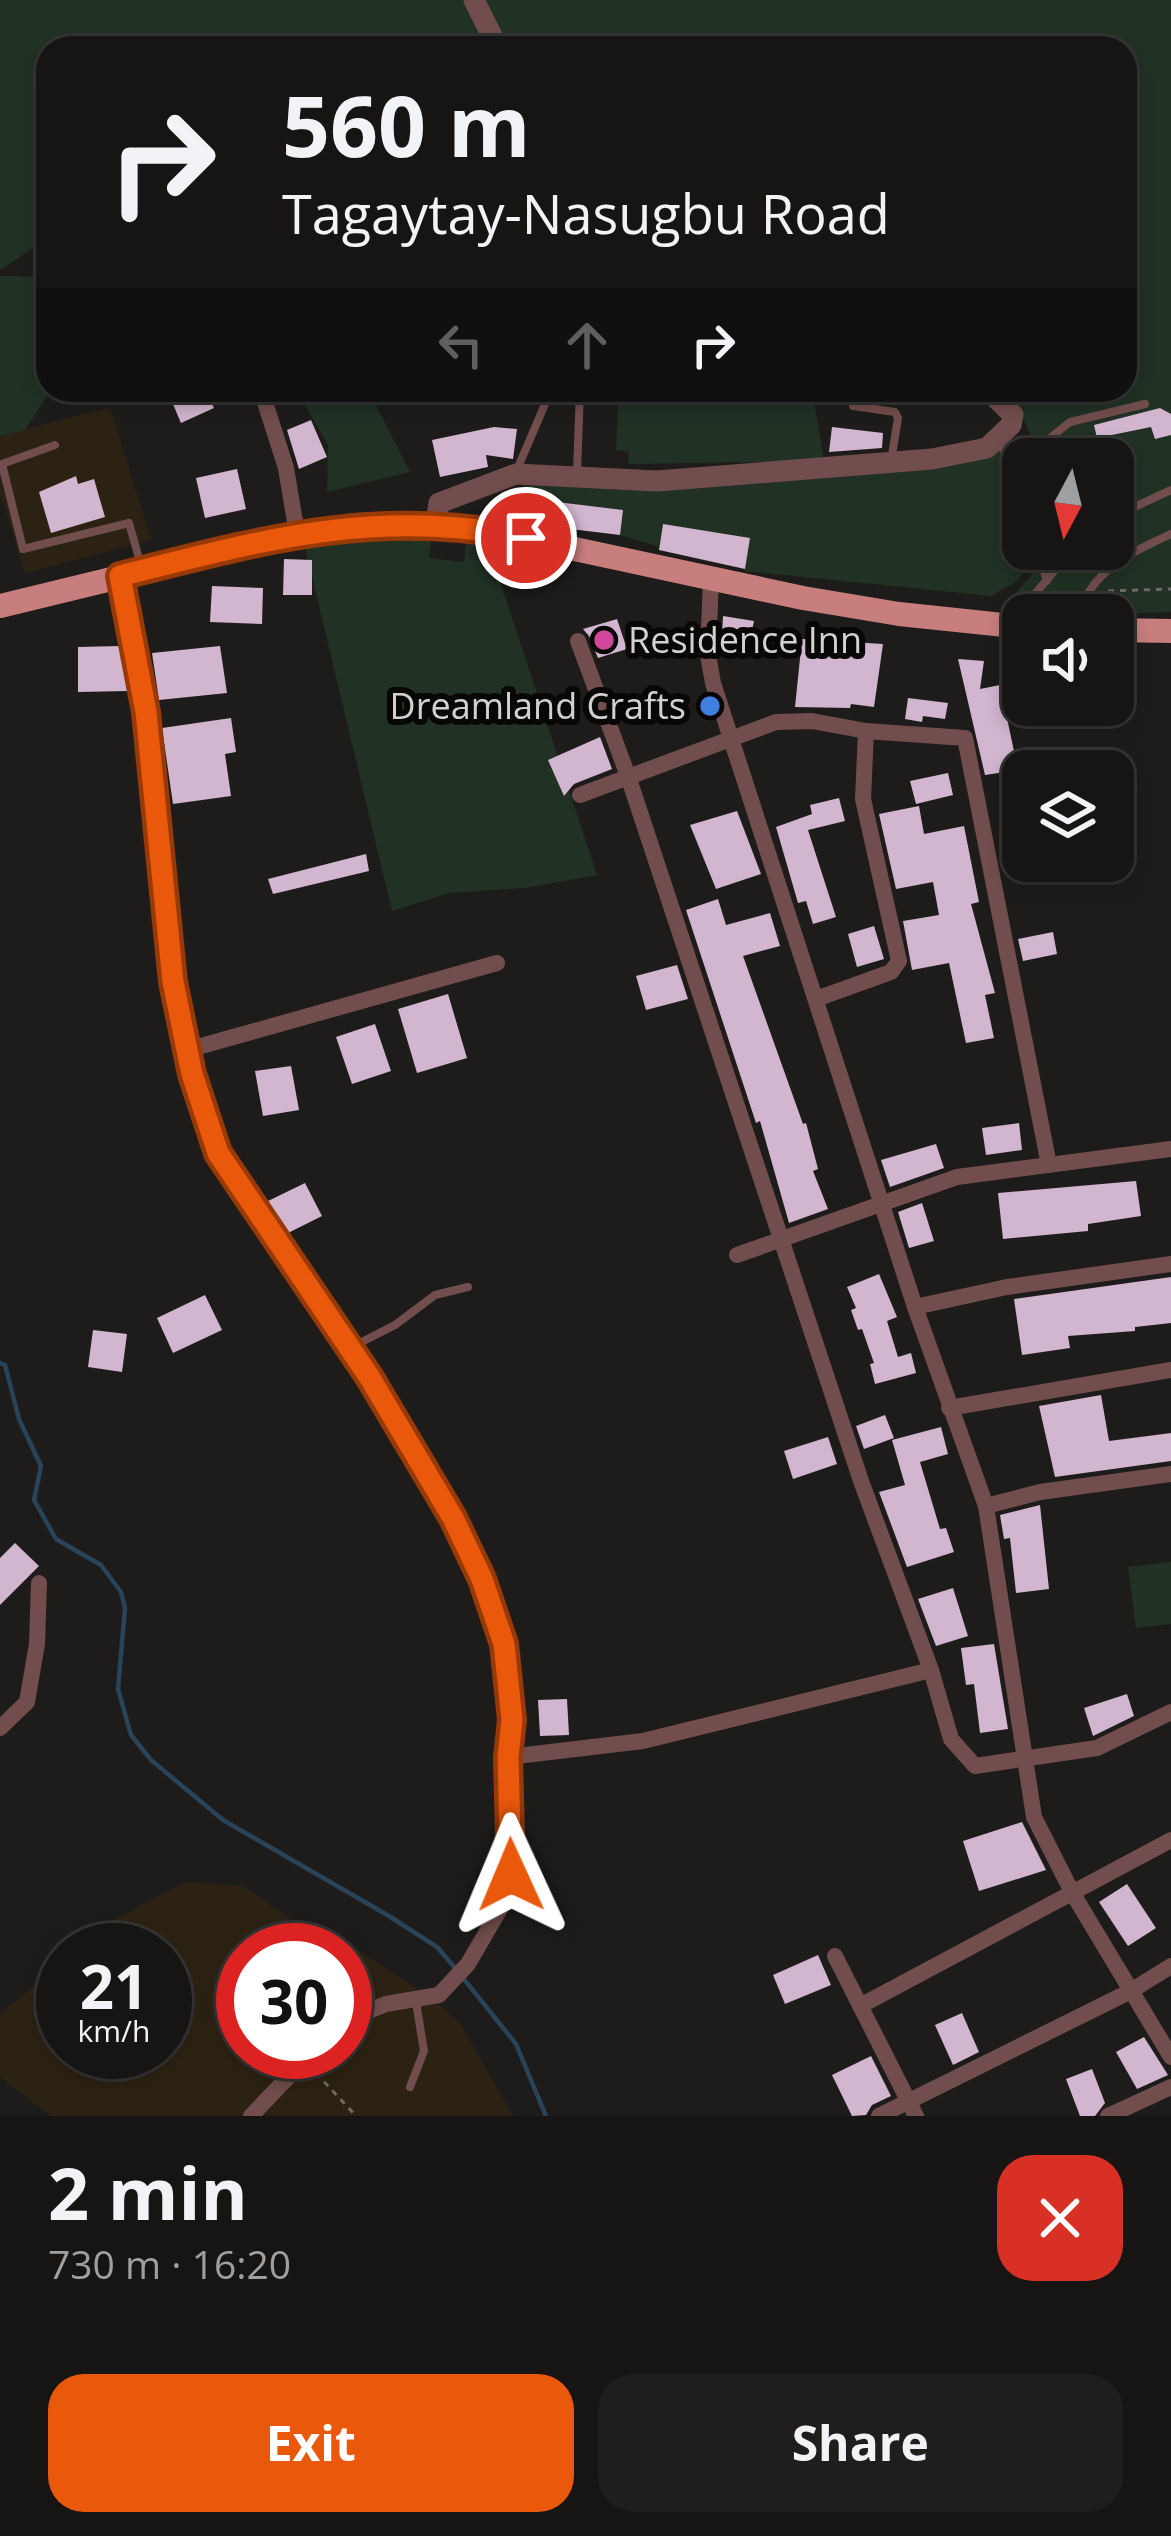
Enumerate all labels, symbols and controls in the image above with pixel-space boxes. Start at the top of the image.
text: 560 m [282,67,530,182]
icon: right [84,84,240,240]
text: Tagaytay-Nasugbu Road [282,176,890,250]
icon: left [428,312,494,378]
icon: ahead [554,312,620,378]
icon: right [680,312,746,378]
north arrow [1002,438,1134,570]
map controls [1002,438,1134,882]
pin [475,487,577,589]
icon: arrive [493,505,559,571]
button: sound [1002,594,1134,726]
place label: Residence Inn [628,615,862,664]
marker: Residence Inn [591,627,617,653]
place label: Dreamland Crafts [390,681,686,730]
marker: Dreamland Crafts [697,693,723,719]
button: layers [1002,750,1134,882]
position arrow [448,1812,574,1938]
speed limit sign: 30 [216,1923,372,2079]
text: 21 [80,1945,148,2027]
text: km/h [78,2010,150,2051]
text: 2 min [48,2143,248,2241]
button: close [997,2155,1123,2281]
text: 730 m · 16:20 [48,2237,291,2290]
button: Exit [48,2374,574,2512]
button: Share [598,2374,1123,2512]

